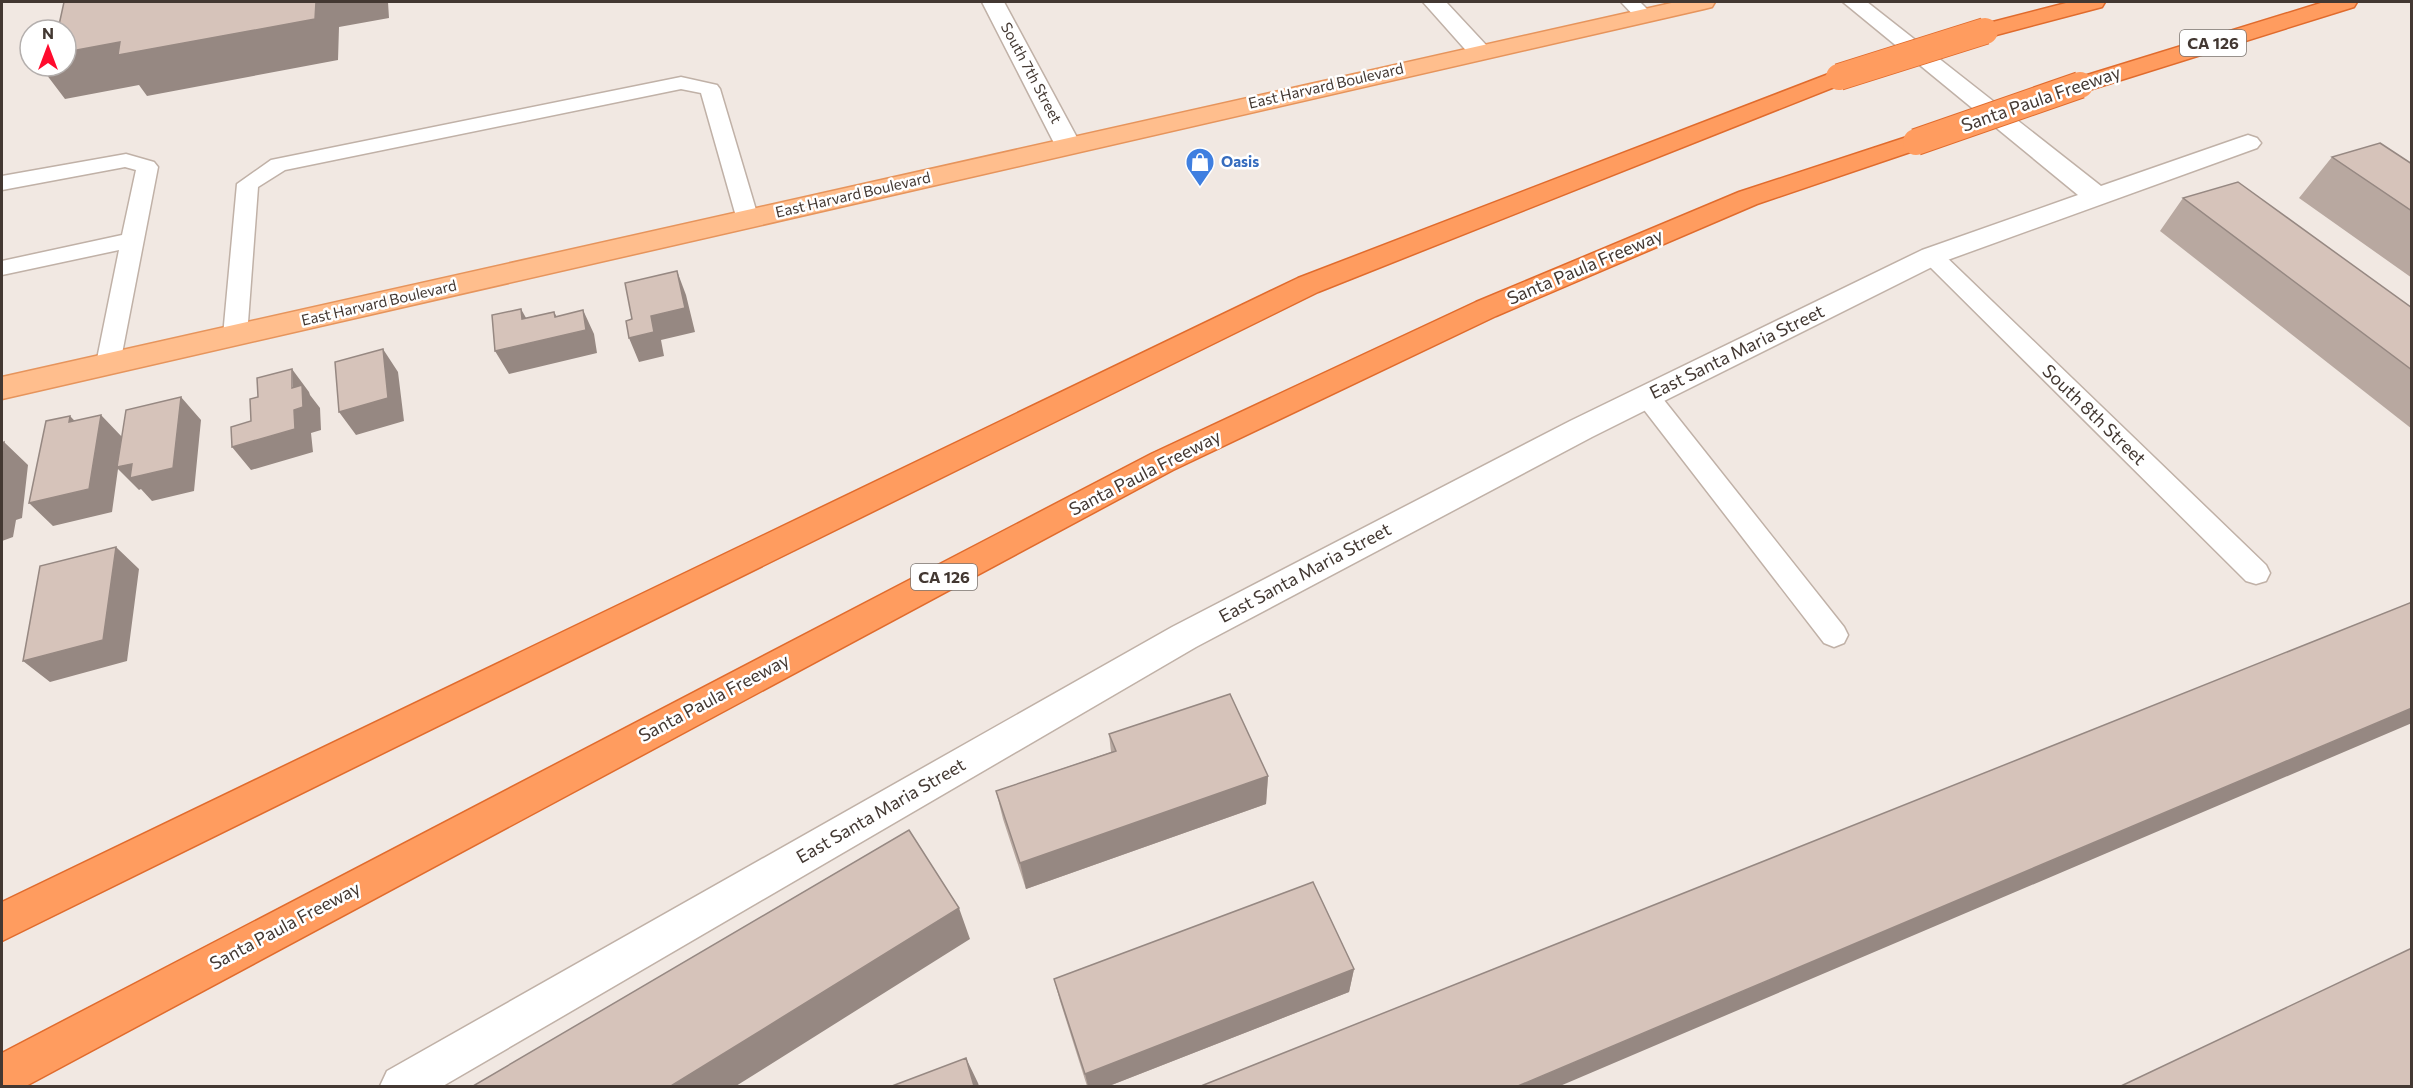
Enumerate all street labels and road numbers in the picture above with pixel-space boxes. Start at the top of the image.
street label: South 7th Street [998,19,1066,126]
road number: CA 126 [2180,30,2246,56]
street label: East Harvard Boulevard [1246,58,1405,112]
street label: Santa Paula Freeway [1958,60,2123,136]
street label: East Harvard Boulevard [773,167,932,221]
street label: Santa Paula Freeway [1503,223,1666,309]
street label: East Harvard Boulevard [299,275,458,329]
street label: East Santa Maria Street [1646,299,1827,403]
street label: South 8th Street [2038,359,2151,469]
street label: Santa Paula Freeway [1065,424,1224,520]
street label: East Santa Maria Street [1215,517,1394,627]
road number: CA 126 [911,564,977,590]
street label: Santa Paula Freeway [635,648,793,746]
street label: East Santa Maria Street [792,753,969,868]
street label: Santa Paula Freeway [206,876,364,974]

